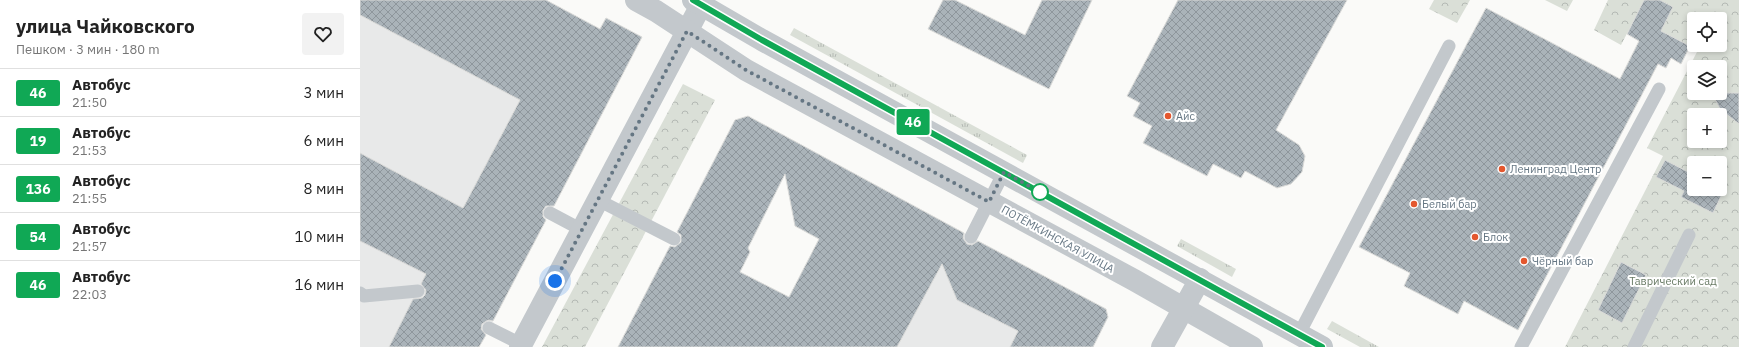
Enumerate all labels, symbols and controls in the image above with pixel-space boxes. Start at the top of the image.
map controls [1687,12,1727,196]
button: locate [1687,12,1727,52]
button: heart [302,13,344,55]
text: улица Чайковского [16,14,195,38]
text: Пешком · 3 мин · 180 m [16,41,160,58]
button: layers [1687,60,1727,100]
text: Автобус [72,75,131,94]
text: 3 мин [303,83,344,102]
text: 46 [30,84,46,102]
text: 21:50 [72,94,107,111]
button: + [1687,108,1727,148]
line badge: 46 [895,109,931,135]
place label: Айс [1176,109,1196,123]
marker: Айс [1163,111,1173,121]
text: 46 [905,113,921,131]
text: Автобус [72,123,131,142]
text: 6 мин [303,131,344,150]
text: 19 [30,132,46,150]
text: 21:53 [72,142,107,159]
button: − [1687,156,1727,196]
place label: Ленинград Центр [1510,162,1601,176]
marker: Ленинград Центр [1497,164,1507,174]
text: Автобус [72,171,131,190]
text: 8 мин [303,179,344,198]
text: 136 [25,180,51,198]
unlabelled marker [1031,183,1049,201]
text: 21:55 [72,190,107,207]
place label: Белый бар [1422,197,1477,211]
marker: Белый бар [1409,199,1419,209]
street label: ПОТЁМКИНСКАЯ УЛИЦА [999,202,1117,276]
text: Автобус [72,219,131,238]
text: 10 мин [294,227,344,246]
text: 54 [30,228,46,246]
place label: Блок [1483,230,1508,244]
marker: Блок [1470,232,1480,242]
text: 21:57 [72,238,107,255]
place label: Чёрный бар [1532,254,1593,268]
marker: Чёрный бар [1519,256,1529,266]
text: Автобус [72,267,131,286]
your location [545,271,565,291]
park label: Таврический сад [1629,274,1717,288]
text: 16 мин [294,275,344,294]
text: 46 [30,276,46,294]
text: 22:03 [72,286,107,303]

